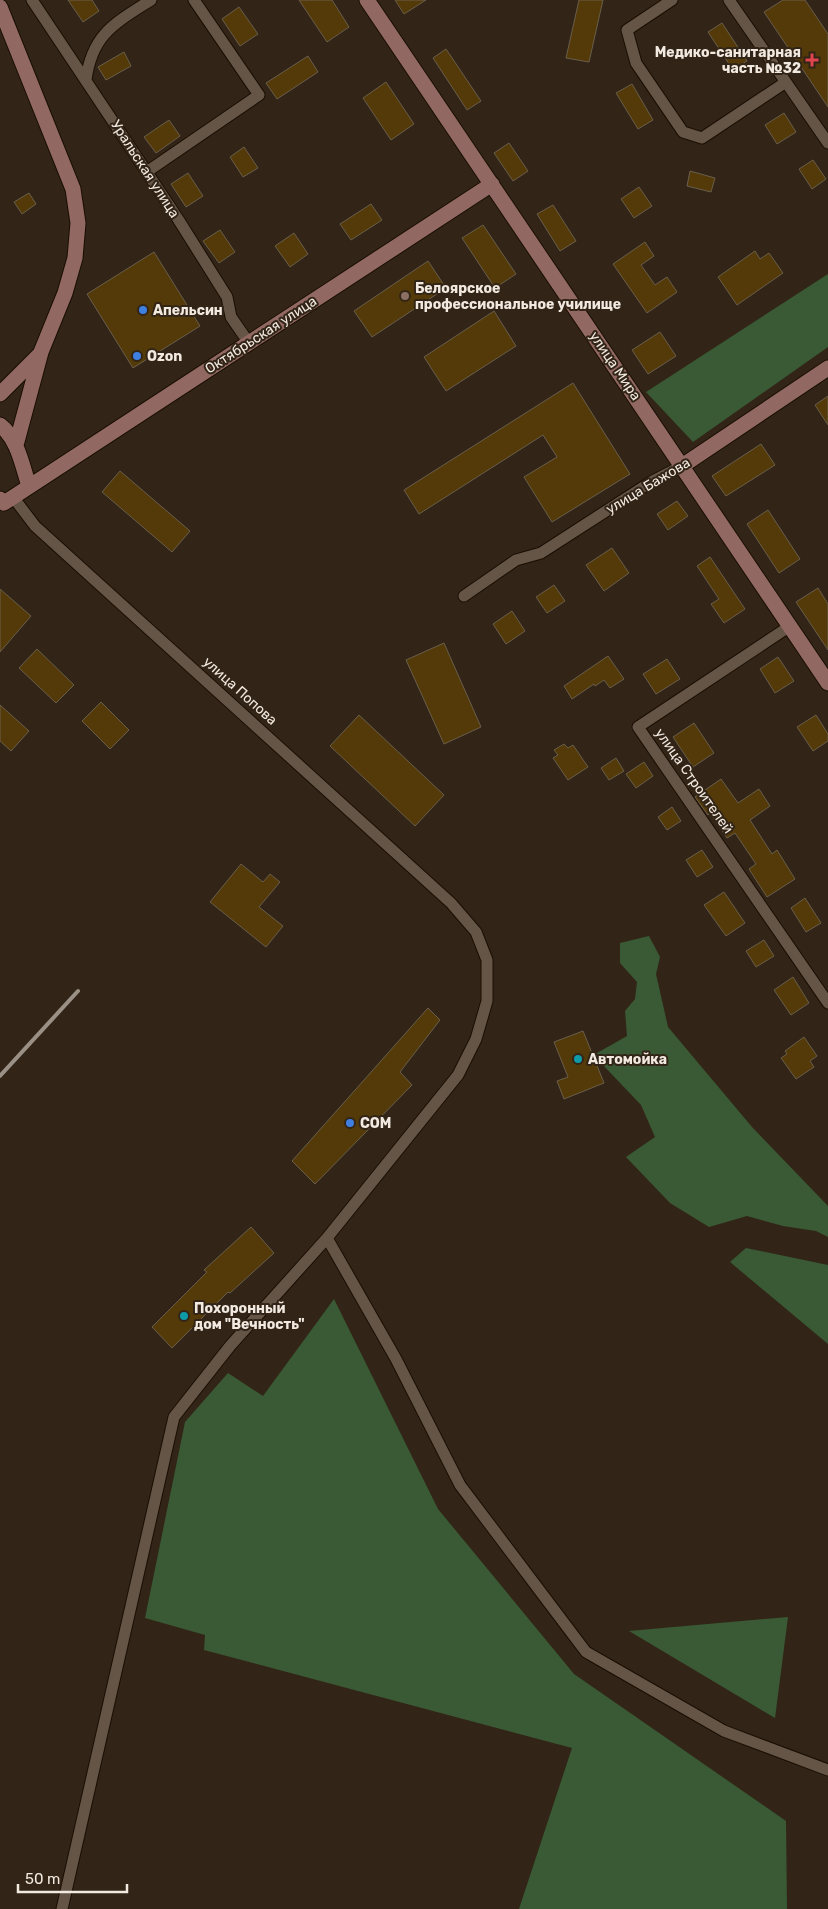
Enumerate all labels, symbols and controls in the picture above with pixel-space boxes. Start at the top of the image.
place label: Медико-санитарная часть №32 [655,44,801,77]
marker: Медико-санитарная часть №32 [805,53,819,67]
street label: Уральская улица [107,117,183,221]
place label: Белоярское профессиональное училище [415,280,621,313]
marker: Белоярское профессиональное училище [399,290,411,302]
street label: Октябрьская улица [202,293,320,377]
place label: Апельсин [153,302,223,319]
marker: Апельсин [137,304,149,316]
street label: улица Мира [586,328,644,404]
place label: Ozon [147,348,182,365]
marker: Ozon [131,350,143,362]
street label: улица Бажова [603,454,693,518]
street label: улица Попова [200,653,280,729]
street label: улица Строителей [651,725,737,837]
place label: Автомойка [588,1051,667,1068]
marker: Автомойка [572,1053,584,1065]
place label: СОМ [360,1115,391,1132]
marker: СОМ [344,1117,356,1129]
place label: Похоронный дом "Вечность" [194,1300,305,1333]
marker: Похоронный дом "Вечность" [178,1310,190,1322]
scale bar [18,1862,126,1894]
text: 50 m [25,1870,60,1888]

